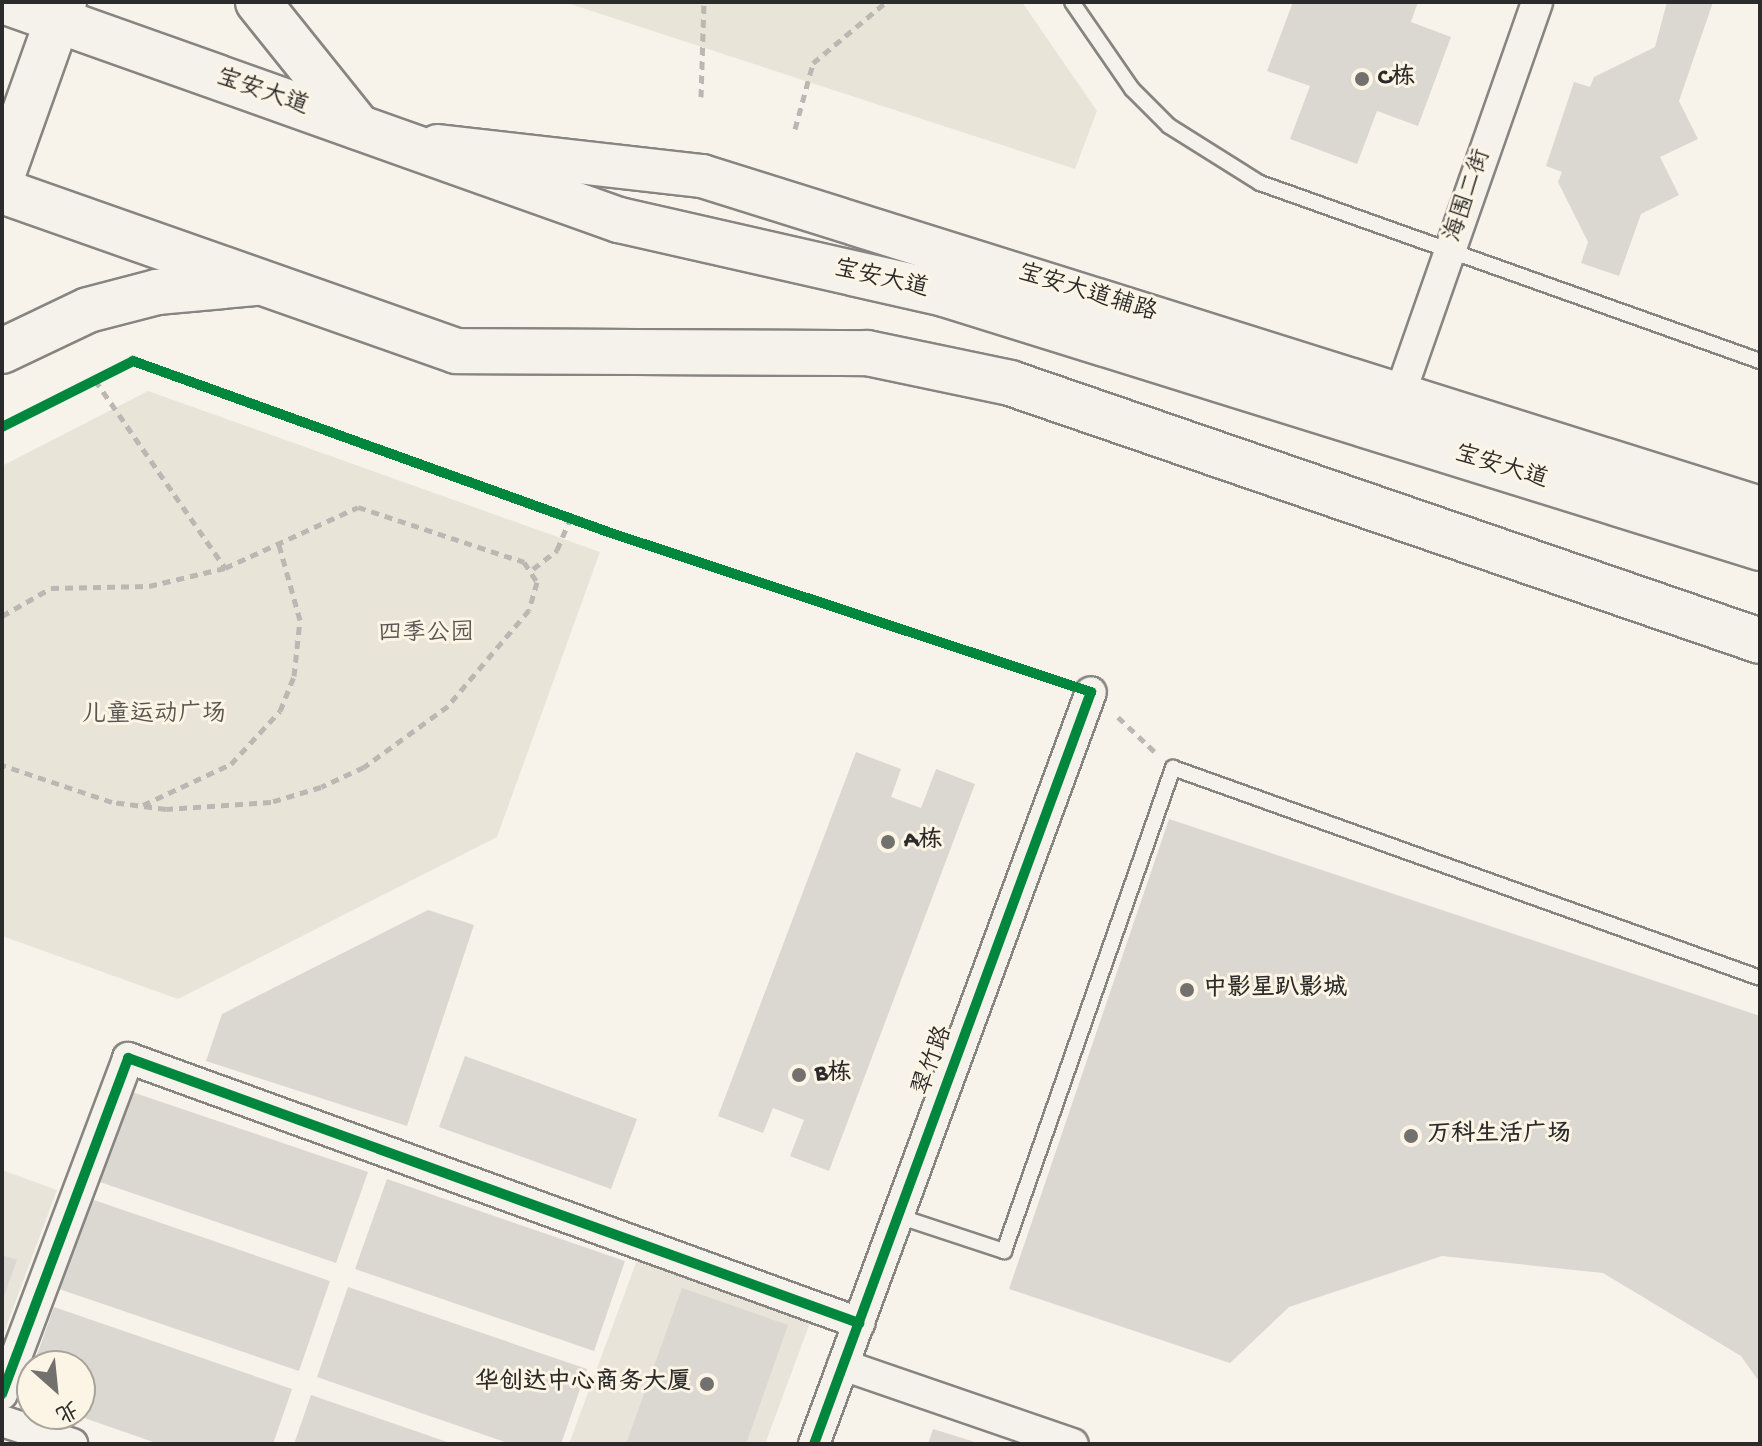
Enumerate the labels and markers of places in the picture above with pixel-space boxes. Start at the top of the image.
place label: C栋 [1378,65,1415,93]
marker: C栋 [1353,70,1371,88]
place label: A栋 [904,828,942,856]
marker: A栋 [879,833,897,851]
place label: 中影星趴影城 [1203,976,1347,1004]
marker: 中影星趴影城 [1178,981,1196,999]
place label: B栋 [815,1061,851,1089]
marker: B栋 [790,1066,808,1084]
place label: 万科生活广场 [1427,1122,1571,1150]
marker: 万科生活广场 [1402,1127,1420,1145]
place label: 华创达中心商务大厦 [475,1370,691,1398]
marker: 华创达中心商务大厦 [698,1375,716,1393]

